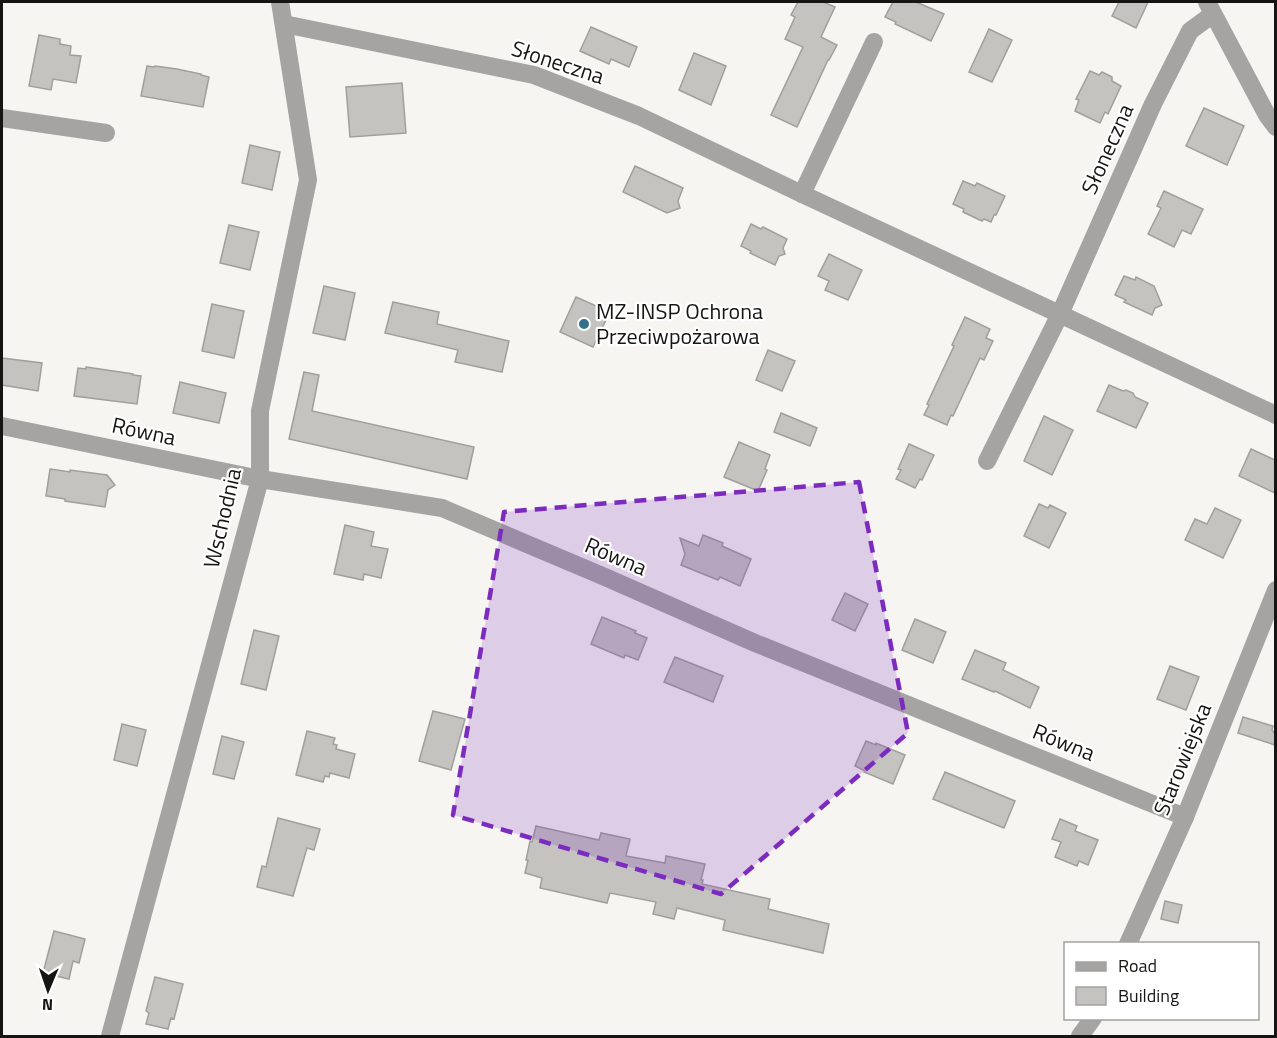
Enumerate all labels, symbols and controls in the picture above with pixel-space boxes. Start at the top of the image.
street label: Słoneczna [507,31,609,93]
street label: Słoneczna [1072,98,1142,200]
place label: MZ-INSP Ochrona Przeciwpożarowa [596,294,763,353]
marker: MZ-INSP Ochrona Przeciwpożarowa [577,317,591,331]
street label: Równa [109,408,179,454]
street label: Wschodnia [194,465,250,571]
street label: Równa [580,528,652,584]
street label: Starowiejska [1144,698,1220,820]
street label: Równa [1028,714,1100,770]
legend [1064,942,1259,1020]
text: Road [1118,952,1157,979]
north arrow [18,960,78,1020]
text: Building [1118,982,1179,1009]
text: N [42,993,53,1017]

